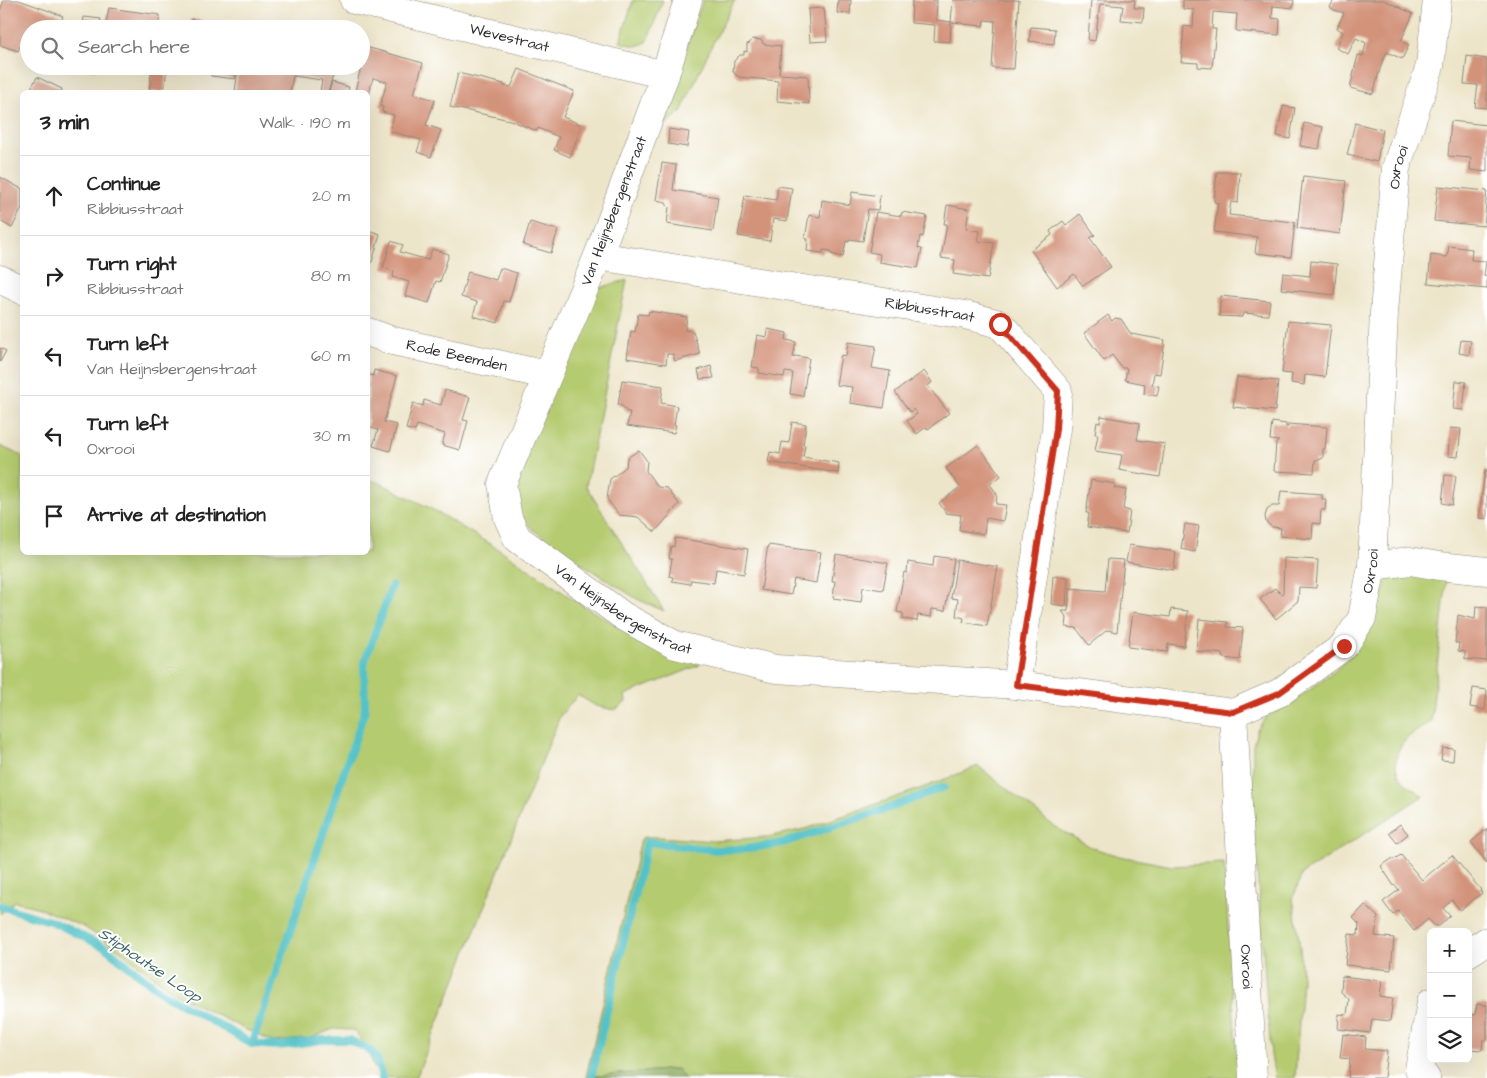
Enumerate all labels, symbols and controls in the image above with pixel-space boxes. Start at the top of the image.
street label: Wevestraat [468,18,552,57]
search box [20,20,370,75]
icon: search [38,34,66,62]
text: Search here [78,34,190,61]
text: 3 min [40,108,89,137]
text: Walk · 190 m [259,112,350,134]
street label: Van Heijnsbergenstraat [576,133,653,289]
street label: Oxrooi [1384,142,1414,190]
text: Continue [87,171,161,198]
icon: ahead [40,182,68,210]
text: 20 m [312,185,350,207]
text: Ribbiusstraat [87,198,183,220]
text: Turn right [87,251,176,278]
icon: right [40,262,68,290]
text: 80 m [311,265,350,287]
text: Ribbiusstraat [87,278,183,300]
street label: Ribbiusstraat [883,292,977,328]
route start [989,313,1012,336]
text: Turn left [87,331,168,358]
street label: Rode Beemden [404,334,510,377]
icon: left [40,342,68,370]
text: 60 m [311,345,350,367]
text: Van Heijnsbergenstraat [87,358,257,380]
text: Turn left [87,411,168,438]
icon: left [40,422,68,450]
text: 30 m [313,425,350,447]
text: Oxrooi [87,438,135,460]
icon: arrive [40,502,68,530]
text: Arrive at destination [87,502,266,529]
street label: Oxrooi [1357,548,1383,595]
street label: Van Heijnsbergenstraat [550,559,694,659]
route end [1333,635,1356,658]
water label: Stiphoutse Loop [94,922,207,1008]
map controls [1427,928,1472,1063]
button: + [1427,928,1472,973]
street label: Oxrooi [1235,944,1259,990]
button: − [1427,973,1472,1018]
button: layers [1427,1018,1472,1063]

